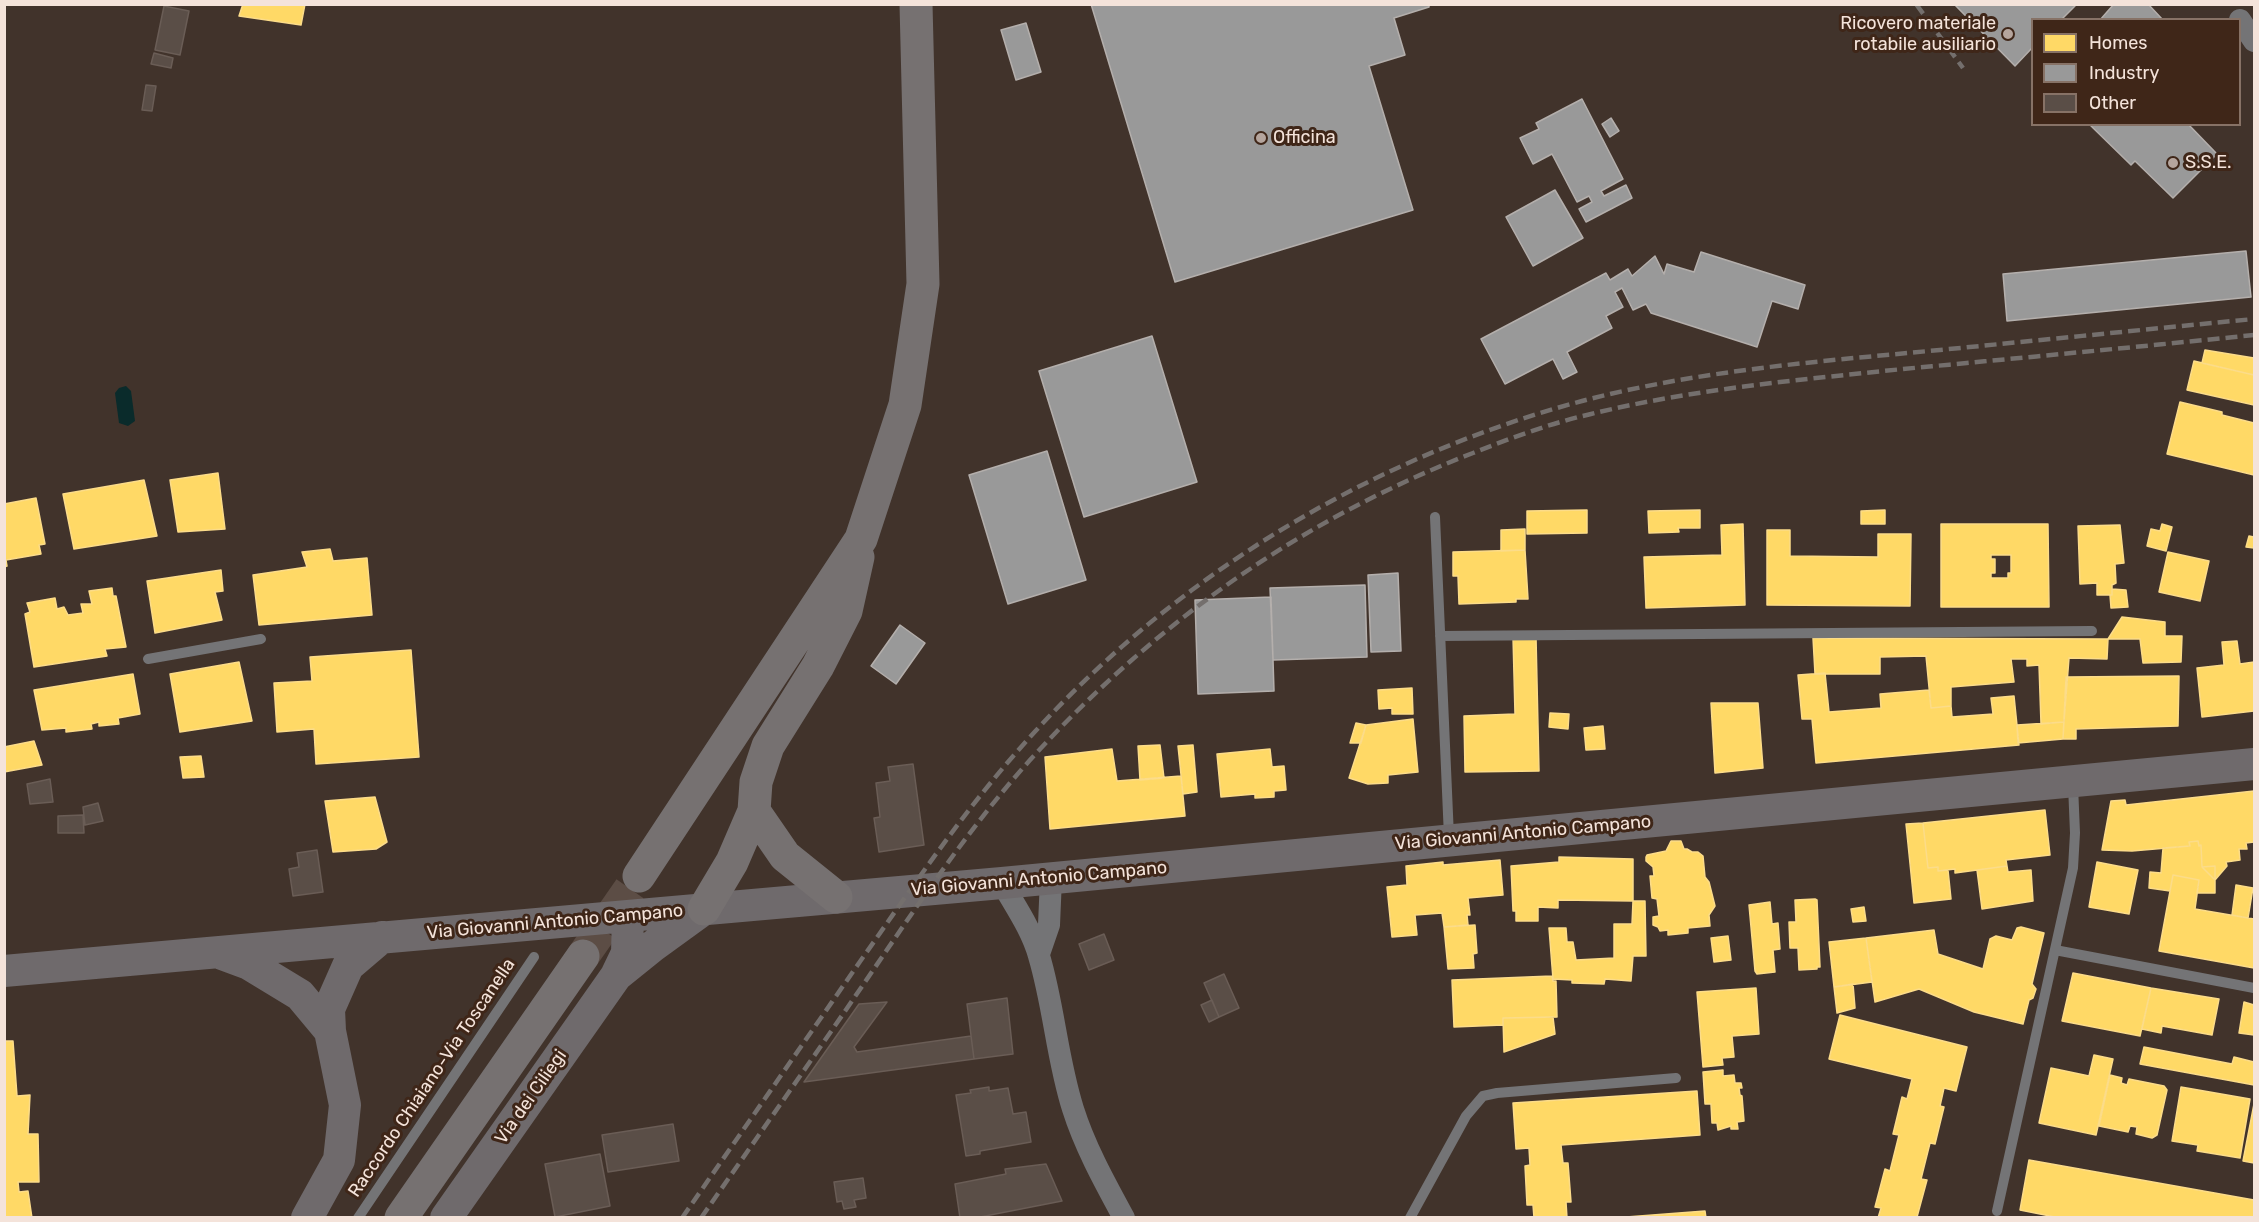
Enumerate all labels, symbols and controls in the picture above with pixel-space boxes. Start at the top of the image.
place label: Ricovero materiale rotabile ausiliario [1840,13,1996,56]
legend [2031,18,2241,126]
marker: Ricovero materiale rotabile ausiliario [2001,27,2015,41]
text: Homes [2089,32,2147,54]
text: Industry [2089,62,2159,84]
text: Other [2089,92,2136,114]
place label: Officina [1273,127,1336,149]
marker: Officina [1254,131,1268,145]
place label: S.S.E. [2185,152,2232,174]
marker: S.S.E. [2166,156,2180,170]
street label: Via Giovanni Antonio Campano [1394,811,1652,855]
street label: Via Giovanni Antonio Campano [910,857,1168,901]
street label: Via Giovanni Antonio Campano [426,900,684,944]
street label: Raccordo Chiaiano-Via Toscanella [344,955,520,1201]
street label: Via dei Ciliegi [491,1046,571,1148]

